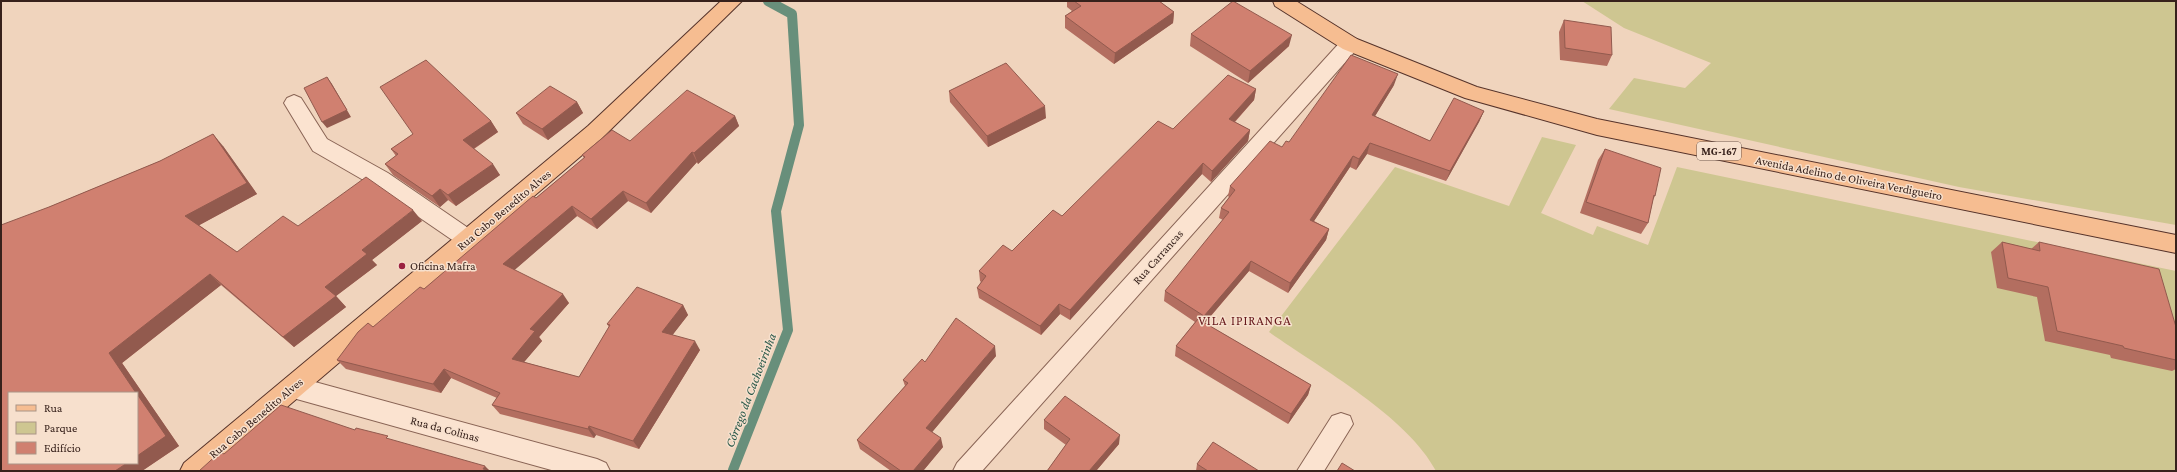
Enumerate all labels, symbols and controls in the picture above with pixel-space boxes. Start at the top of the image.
road number: MG-167 [1697,142,1741,160]
street label: Avenida Adelino de Oliveira Verdigueiro [1755,153,1944,203]
street label: Rua Cabo Benedito Alves [454,166,554,253]
street label: Rua Carrancas [1130,227,1186,287]
place label: Oficina Mafra [410,259,476,273]
marker: Oficina Mafra [397,261,407,271]
district label: VILA IPIRANGA [1198,313,1292,328]
water label: Córrego da Cachoeirinha [722,331,779,449]
street label: Rua Cabo Benedito Alves [206,374,306,461]
legend [8,392,138,464]
text: Rua [44,401,63,415]
street label: Rua da Colinas [409,413,481,445]
text: Parque [44,421,77,435]
text: Edifício [44,441,81,455]

